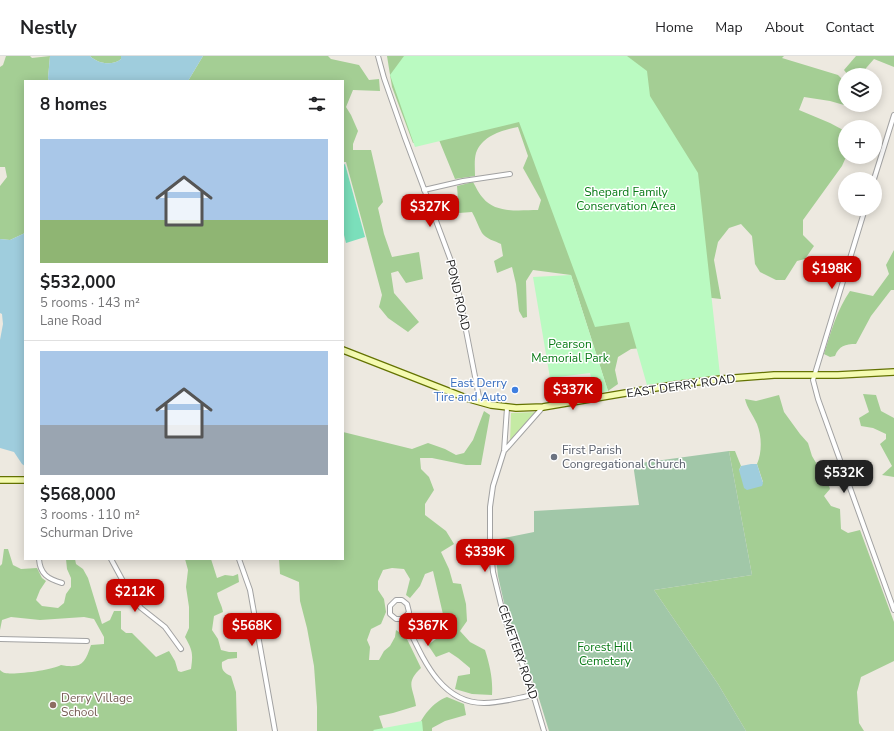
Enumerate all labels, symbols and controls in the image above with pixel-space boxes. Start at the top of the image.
text: Nestly [20,15,77,41]
text: Home [655,18,693,37]
text: Map [715,18,743,37]
text: About [765,18,804,37]
text: Contact [826,18,874,37]
map controls [838,68,882,216]
button: layers [838,68,882,112]
text: 8 homes [40,93,107,116]
icon: filters [306,93,328,115]
button: + [838,120,882,164]
icon: home [148,165,220,237]
button: − [838,172,882,216]
park label: Shepard Family Conservation Area [576,184,676,214]
pin: $327K [402,194,458,228]
text: $327K [410,198,450,216]
pin: $198K [804,256,860,290]
street label: POND ROAD [442,258,474,332]
text: $198K [812,260,852,278]
text: $532,000 [40,271,116,294]
text: 5 rooms · 143 m² [40,294,140,312]
text: Lane Road [40,312,102,330]
park label: Pearson Memorial Park [531,336,610,366]
street label: EAST DERRY ROAD [626,370,737,402]
place label: East Derry Tire and Auto [434,375,508,405]
icon: home [148,377,220,449]
pin: $337K [545,377,601,411]
text: $337K [553,381,593,399]
marker: East Derry Tire and Auto [510,385,520,395]
place label: First Parish Congregational Church [562,442,686,472]
marker: First Parish Congregational Church [549,452,559,462]
pin: $532K [816,460,872,494]
text: $532K [824,464,864,482]
text: $568,000 [40,483,116,506]
text: 3 rooms · 110 m² [40,506,140,524]
text: Schurman Drive [40,524,133,542]
pin: $339K [457,539,513,573]
text: $339K [465,543,505,561]
pin: $212K [107,579,163,613]
text: $212K [115,583,155,601]
street label: CEMETERY ROAD [494,602,542,702]
pin: $568K [224,613,280,647]
pin: $367K [400,613,456,647]
text: $568K [232,617,272,635]
text: $367K [408,617,448,635]
park label: Forest Hill Cemetery [577,639,633,669]
place label: Derry Village School [61,690,132,720]
marker: Derry Village School [48,700,58,710]

